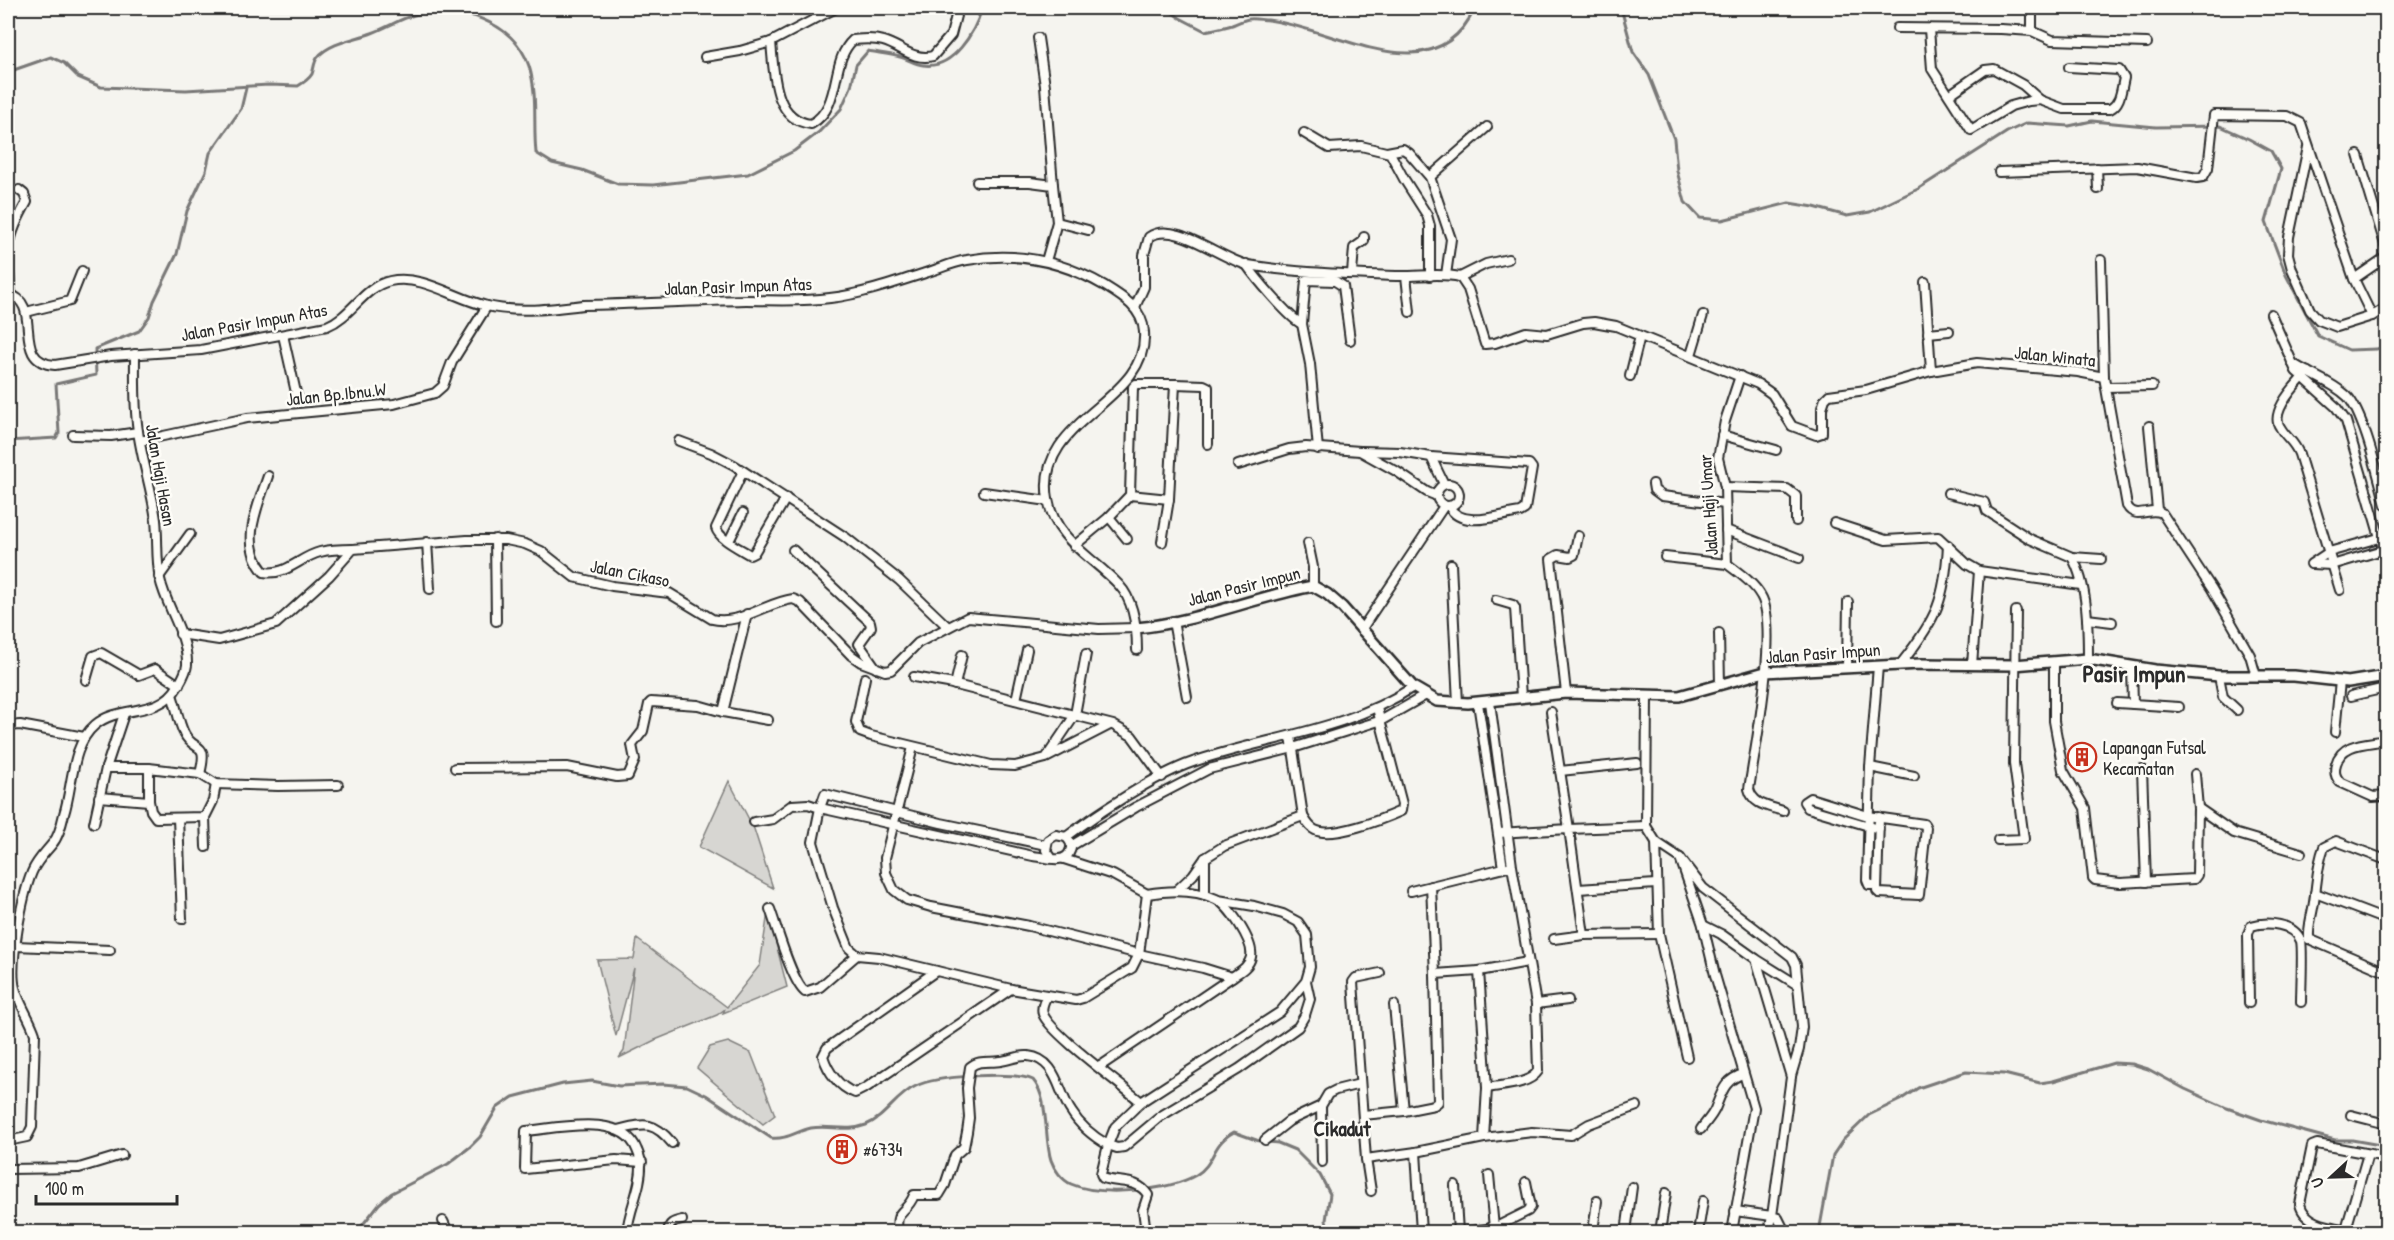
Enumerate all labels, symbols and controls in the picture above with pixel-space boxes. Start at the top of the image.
street label: Jalan Pasir Impun Atas [664,271,813,301]
street label: Jalan Pasir Impun Atas [179,297,329,347]
street label: Jalan Winata [2013,339,2097,373]
street label: Jalan Bp.Ibnu.W [285,376,387,412]
street label: Jalan Haji Hasan [140,422,182,528]
street label: Jalan Haji Umar [1692,453,1724,557]
street label: Jalan Cikaso [588,553,672,593]
street label: Jalan Pasir Impun [1185,560,1303,612]
street label: Jalan Pasir Impun [1765,637,1881,669]
district label: Pasir Impun [2082,657,2186,690]
place label: Lapangan Futsal Kecamatan [2103,735,2206,781]
building icon: Lapangan Futsal Kecamatan [2066,741,2098,773]
district label: Cikadut [1314,1114,1371,1143]
building icon: #6734 [826,1133,858,1165]
place label: #6734 [863,1137,902,1162]
north arrow [2301,1147,2361,1207]
scale bar [36,1168,177,1206]
text: U [2305,1174,2329,1191]
text: 100 m [45,1176,84,1201]

